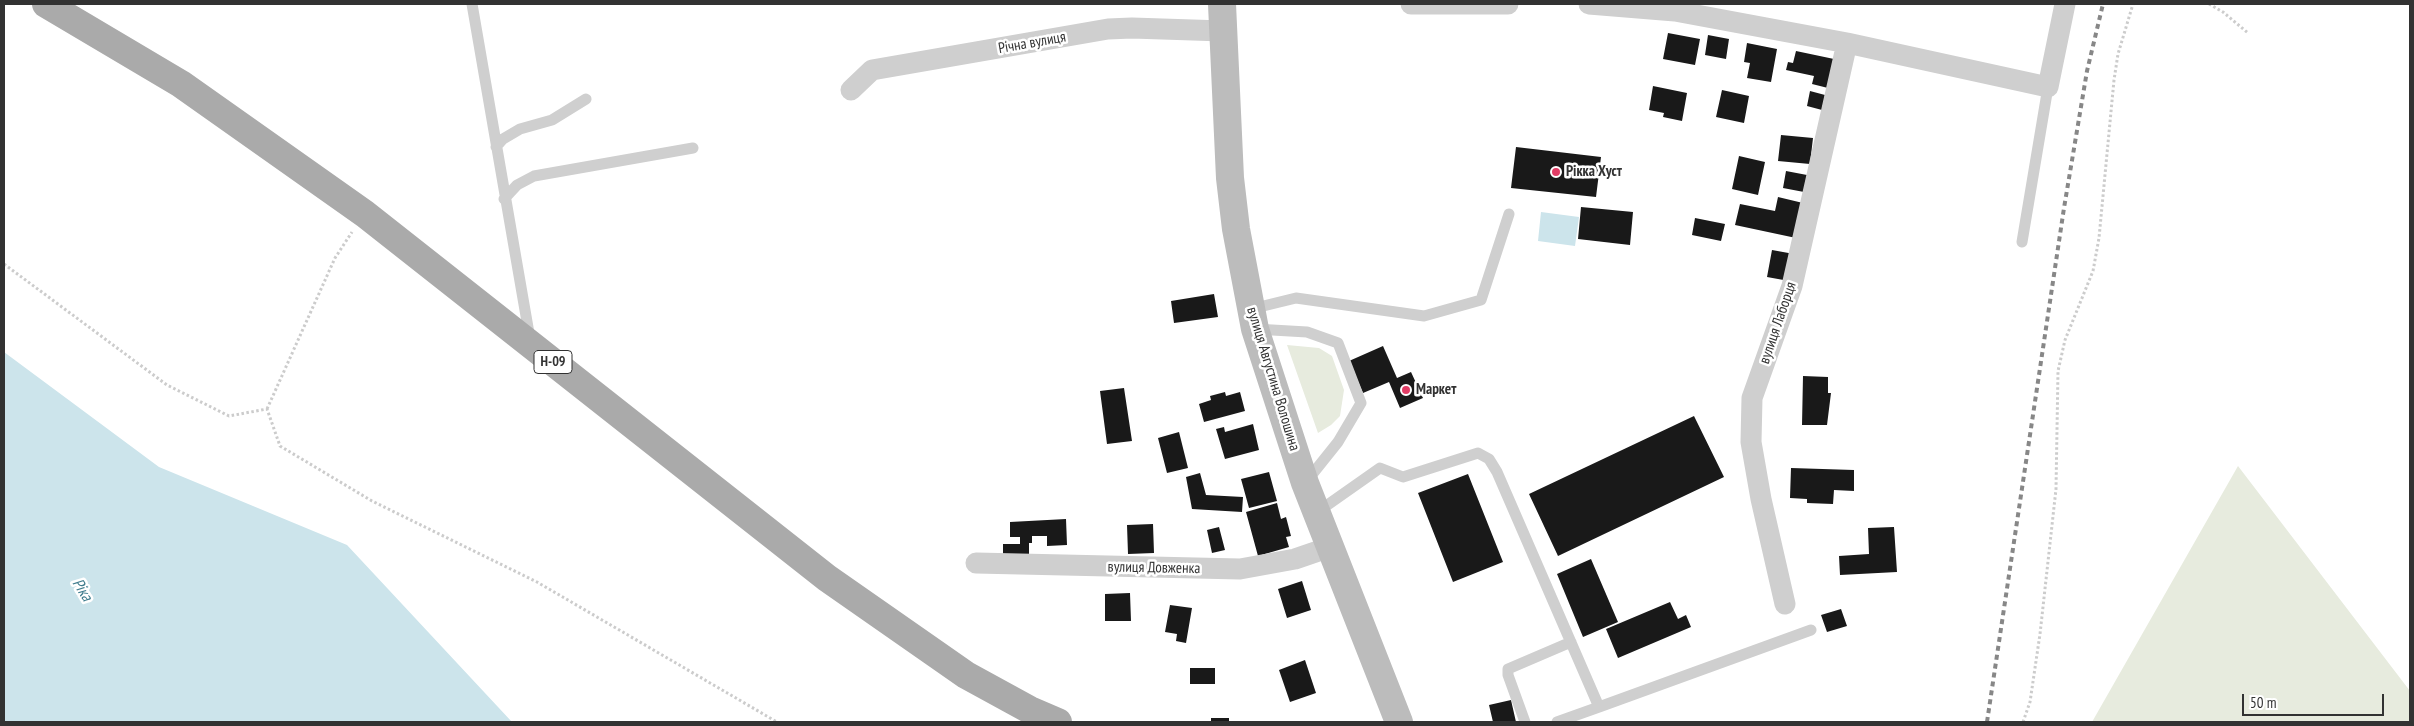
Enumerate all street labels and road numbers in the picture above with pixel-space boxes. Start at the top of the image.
street label: Річна вулиця [997,28,1067,58]
street label: вулиця Лаборця [1756,280,1800,366]
street label: вулиця Августина Волошина [1243,305,1303,453]
road number: Н-09 [534,351,572,374]
street label: вулиця Довженка [1108,558,1200,578]

